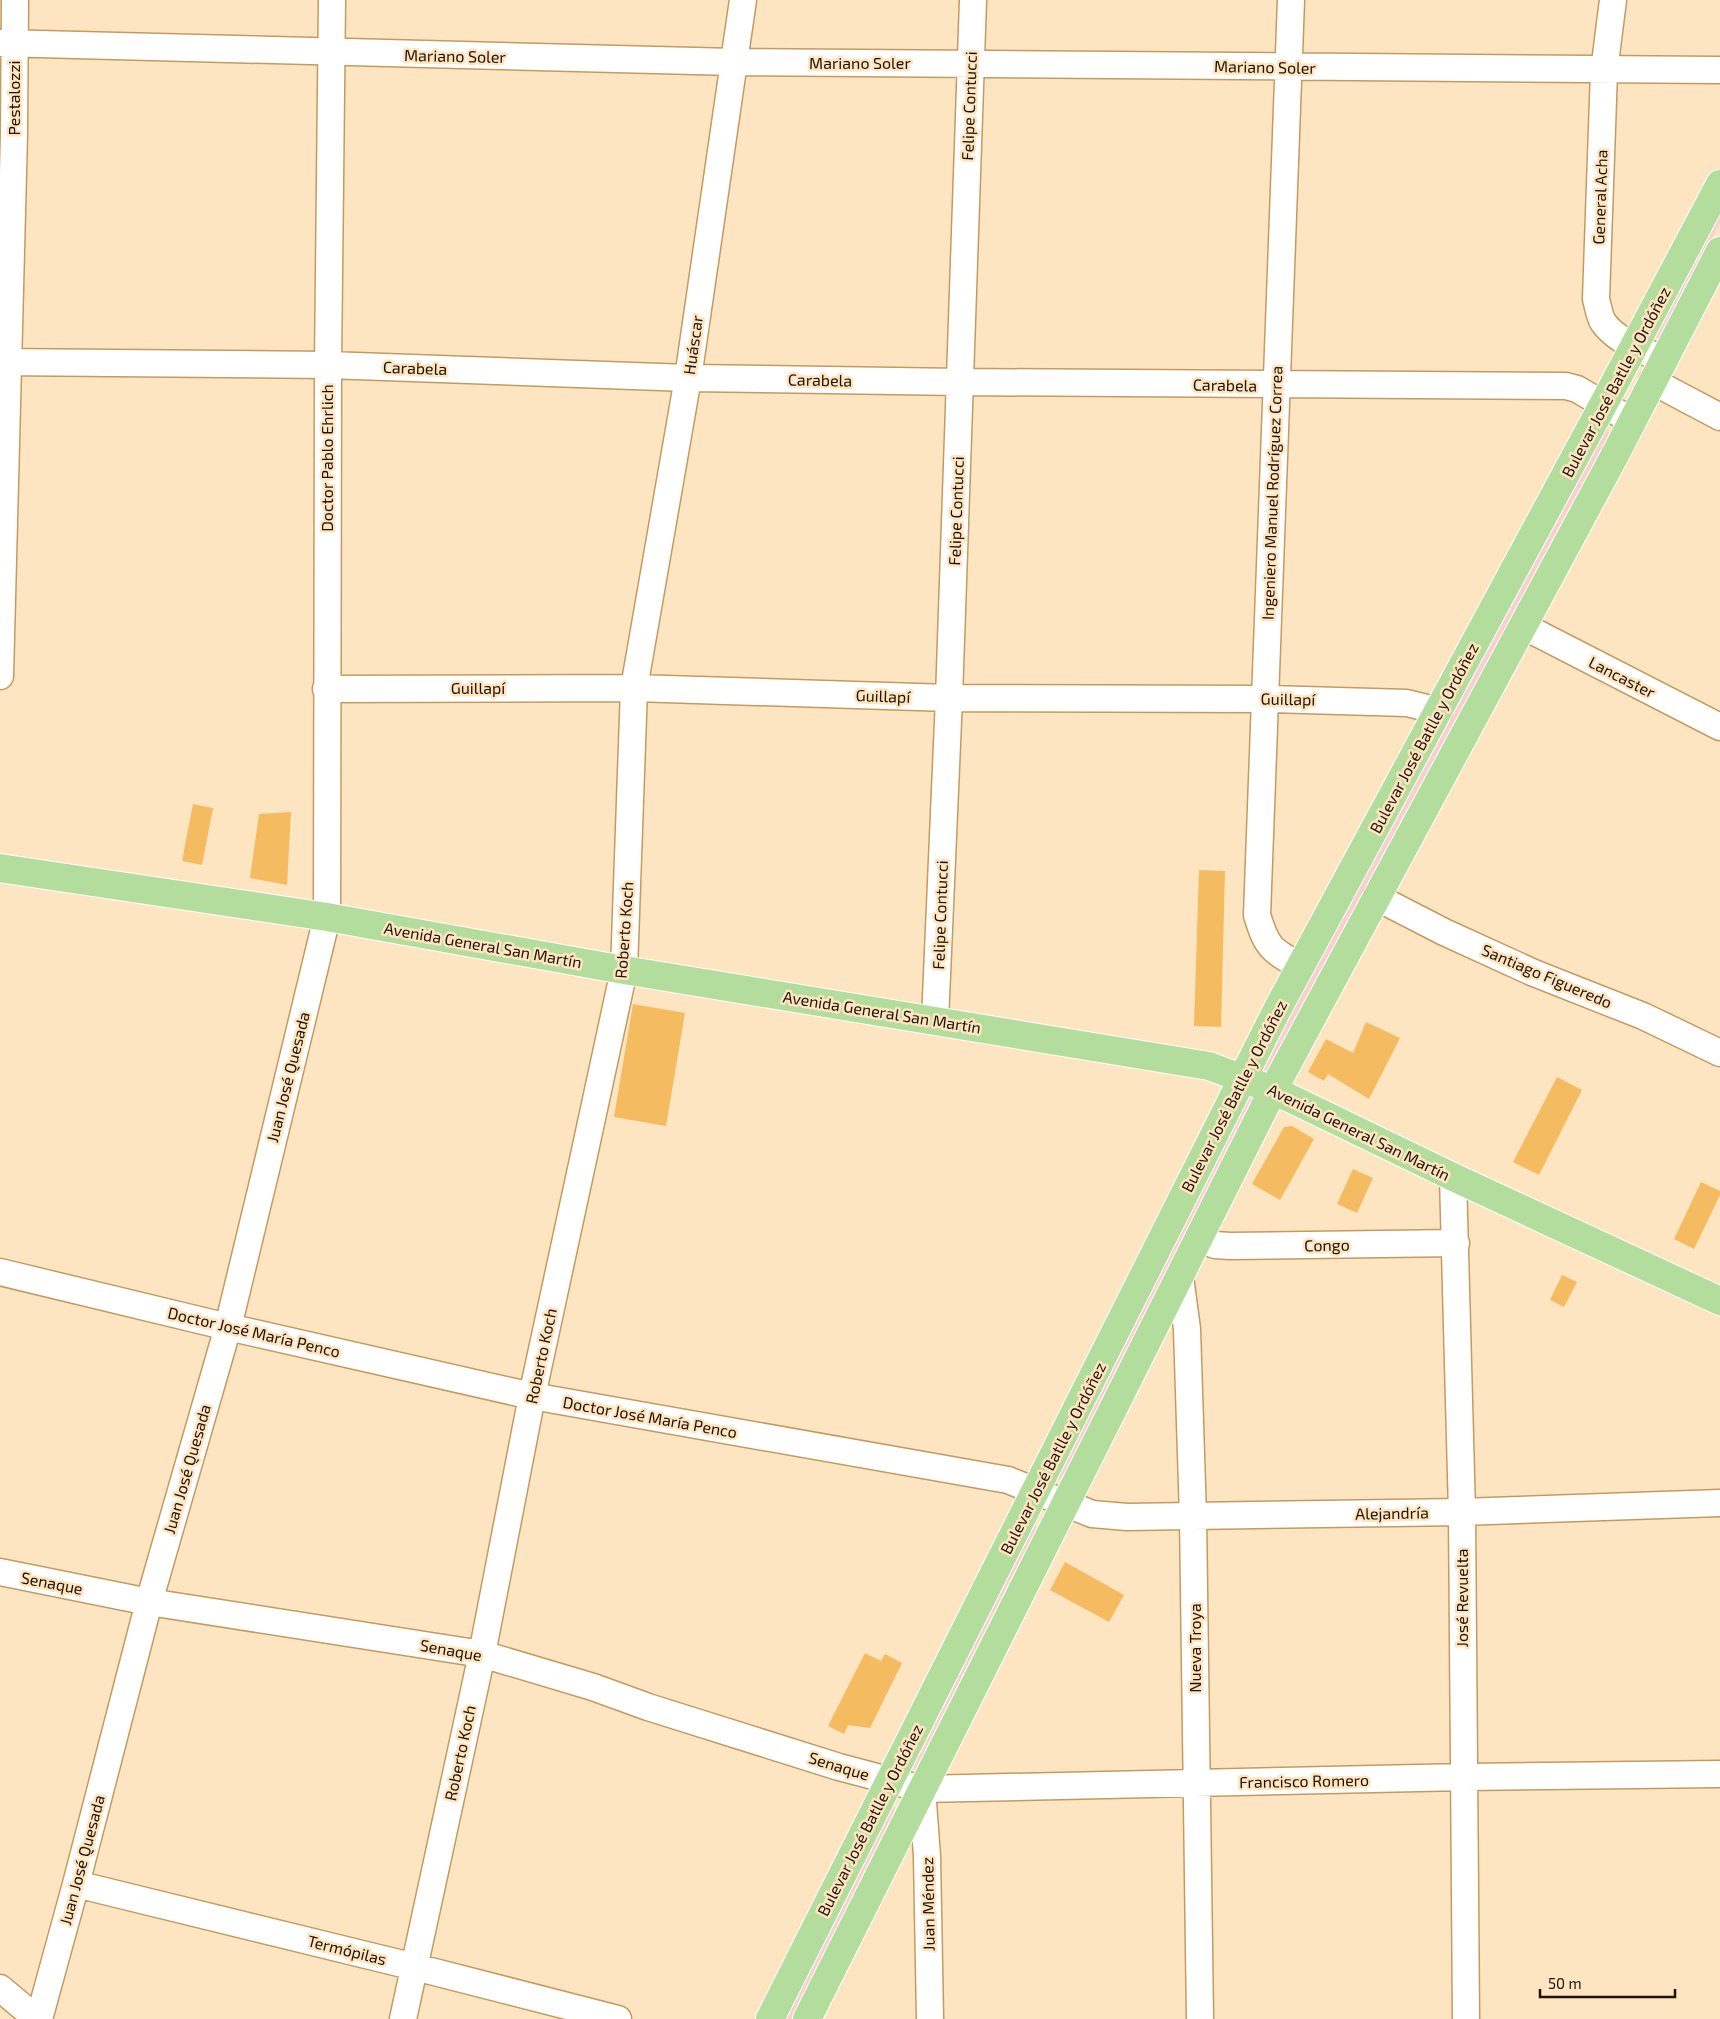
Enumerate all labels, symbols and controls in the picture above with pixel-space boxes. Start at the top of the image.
street label: Mariano Soler [404,45,507,66]
street label: Felipe Contucci [957,51,980,161]
street label: Mariano Soler [809,53,911,72]
street label: Mariano Soler [1214,56,1317,77]
street label: Pestalozzi [4,60,23,136]
street label: General Acha [1588,149,1611,245]
street label: Bulevar José Batlle y Ordóñez [1557,283,1674,480]
street label: Huáscar [679,313,706,376]
street label: Carabela [383,357,448,378]
street label: Ingeniero Manuel Rodríguez Correa [1258,366,1285,620]
street label: Carabela [788,369,852,390]
street label: Carabela [1193,374,1257,395]
street label: Doctor Pablo Ehrlich [317,384,336,532]
street label: Felipe Contucci [944,456,967,566]
street label: Bulevar José Batlle y Ordóñez [1365,639,1482,836]
street label: Lancaster [1586,652,1659,702]
street label: Guillapí [451,678,506,697]
street label: Guillapí [855,685,912,706]
street label: Guillapí [1260,689,1317,708]
street label: Felipe Contucci [928,860,951,970]
street label: Roberto Koch [611,881,636,979]
street label: Avenida General San Martín [383,918,583,971]
street label: Santiago Figueredo [1479,939,1615,1012]
street label: Avenida General San Martín [782,986,982,1037]
street label: Bulevar José Batlle y Ordóñez [1177,997,1290,1195]
street label: Juan José Quesada [262,1010,314,1144]
street label: Avenida General San Martín [1265,1079,1453,1184]
street label: Congo [1304,1235,1350,1254]
street label: Doctor José María Penco [166,1302,342,1361]
street label: Roberto Koch [521,1306,560,1405]
street label: Bulevar José Batlle y Ordóñez [996,1359,1109,1557]
street label: Doctor José María Penco [562,1392,739,1441]
street label: Juan José Quesada [159,1402,215,1536]
street label: Alejandría [1355,1502,1429,1524]
street label: José Revuelta [1452,1549,1471,1647]
street label: Senaque [20,1567,85,1598]
street label: Nueva Troya [1185,1603,1204,1693]
street label: Senaque [419,1635,484,1664]
street label: Roberto Koch [440,1703,479,1802]
street label: Bulevar José Batlle y Ordóñez [813,1721,926,1919]
street label: Senaque [806,1747,872,1784]
street label: Francisco Romero [1239,1770,1369,1791]
street label: Juan José Quesada [55,1793,109,1927]
street label: Juan Méndez [917,1857,938,1951]
street label: Termópilas [306,1931,388,1968]
scale bar [1540,1966,1675,1998]
text: 50 m [1548,1974,1582,1992]

